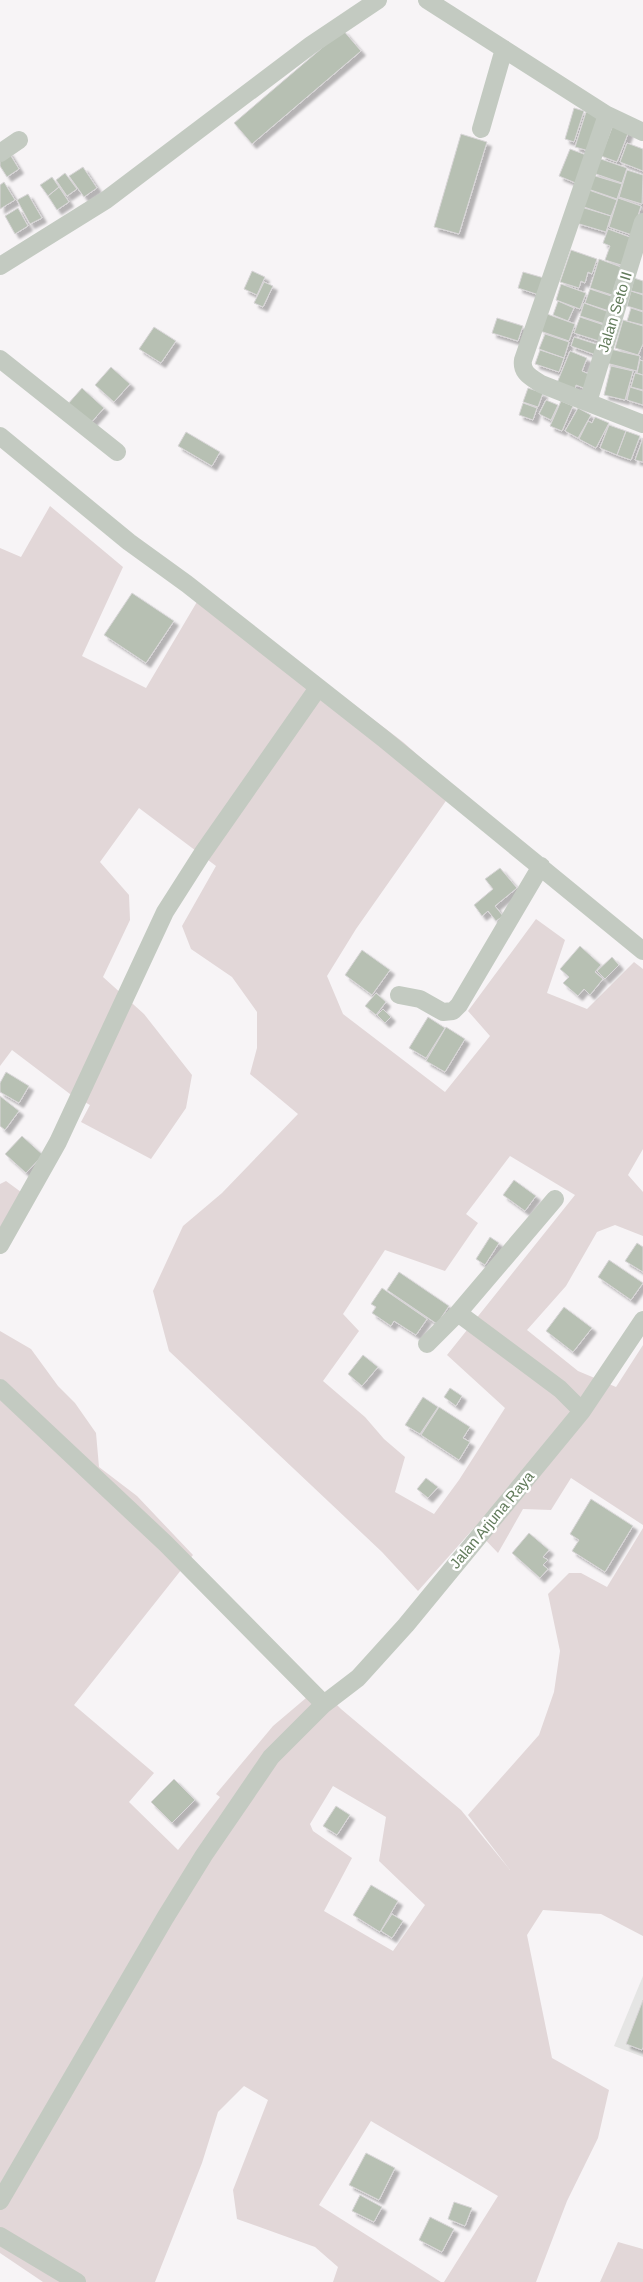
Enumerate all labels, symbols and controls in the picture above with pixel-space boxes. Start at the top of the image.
street label: Jalan Seto II [594,269,635,354]
street label: Jalan Arjuna Raya [446,1467,538,1572]

